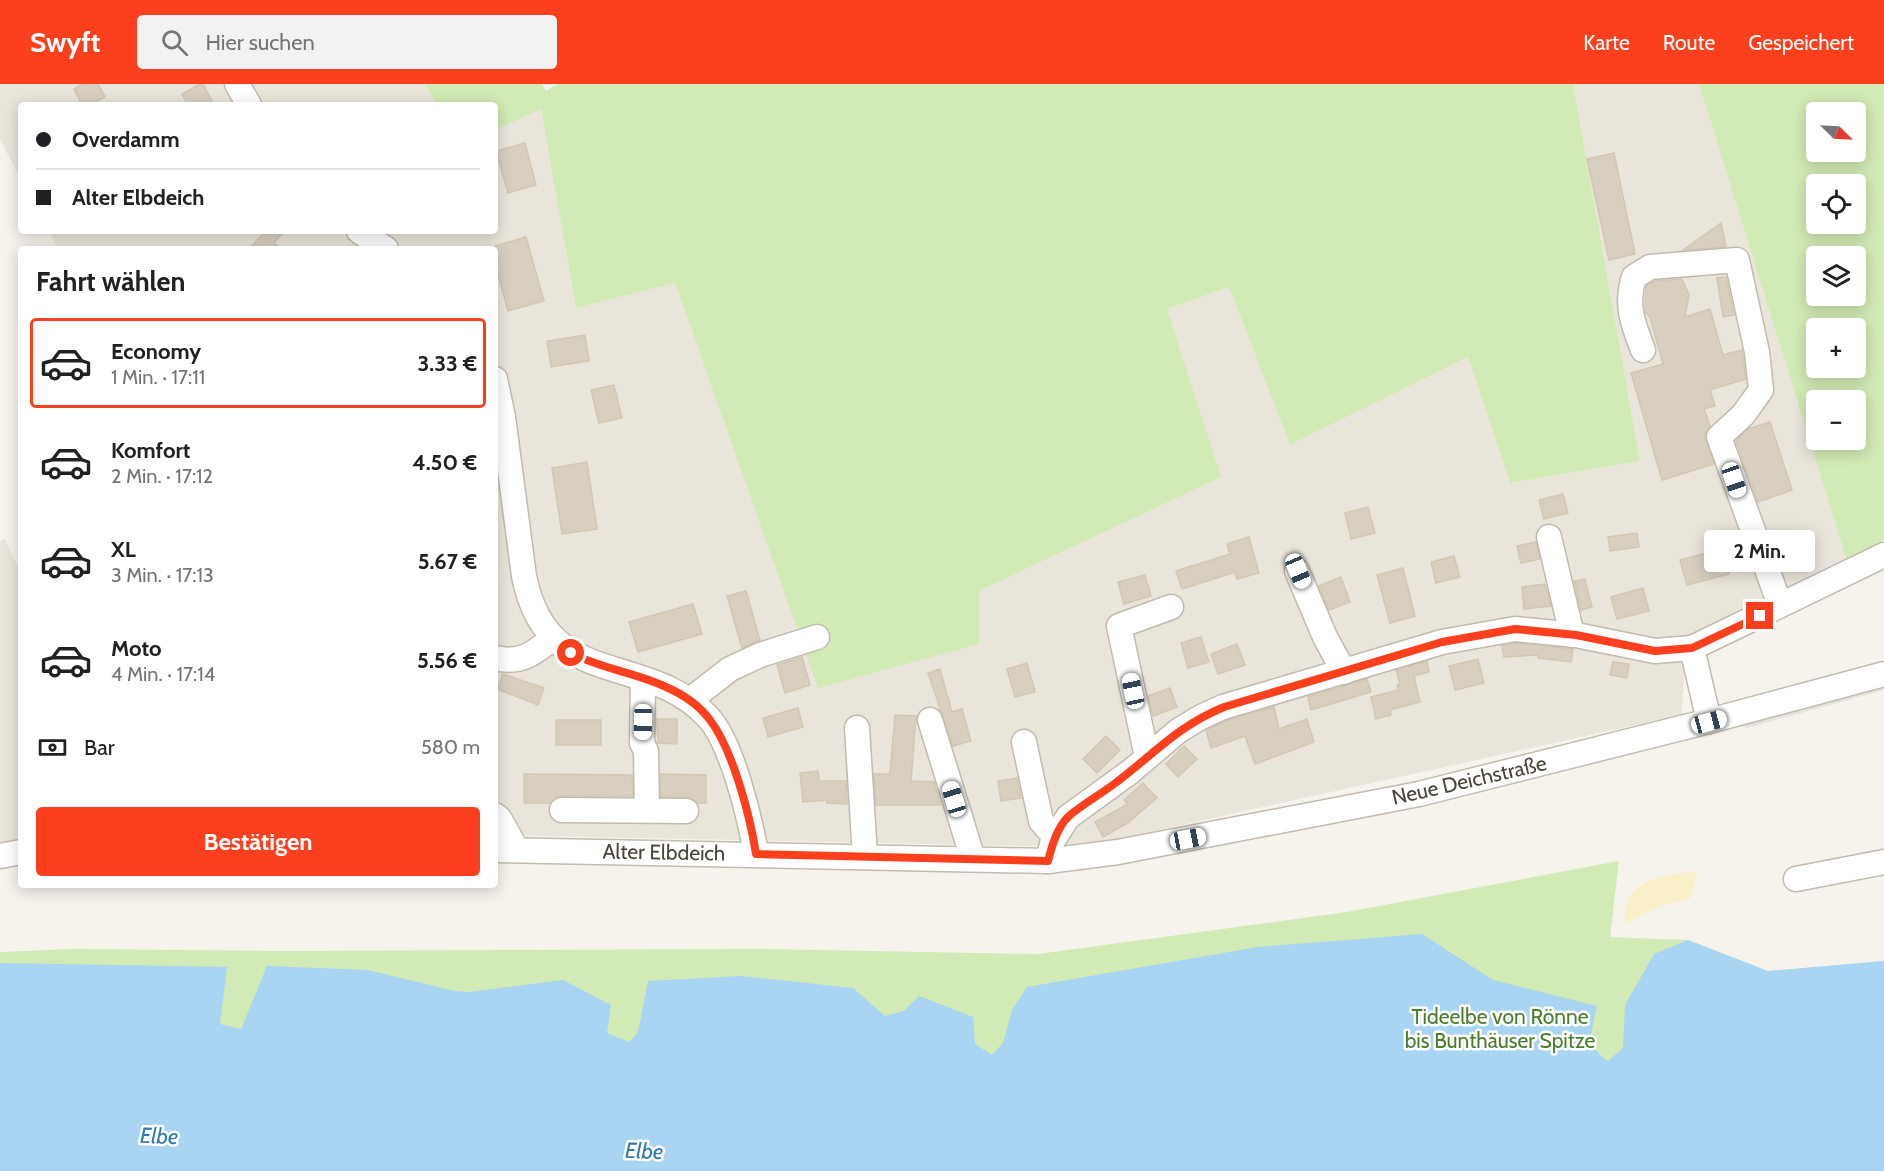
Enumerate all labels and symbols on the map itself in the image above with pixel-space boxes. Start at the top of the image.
north arrow [1806,102,1866,162]
car [1720,460,1748,500]
callout: 2 Min. [1704,529,1816,571]
car [1283,551,1313,591]
route end [1746,602,1773,629]
route start [557,639,584,666]
car [1120,672,1146,710]
car [634,704,652,740]
car [1689,709,1729,735]
street label: Neue Deichstraße [1389,750,1549,810]
car [940,779,968,819]
car [1169,827,1207,851]
street label: Alter Elbdeich [602,838,726,866]
park label: Tideelbe von Rönne bis Bunthäuser Spitze [1405,1004,1596,1053]
water label: Elbe [140,1122,178,1150]
water label: Elbe [625,1137,663,1165]

